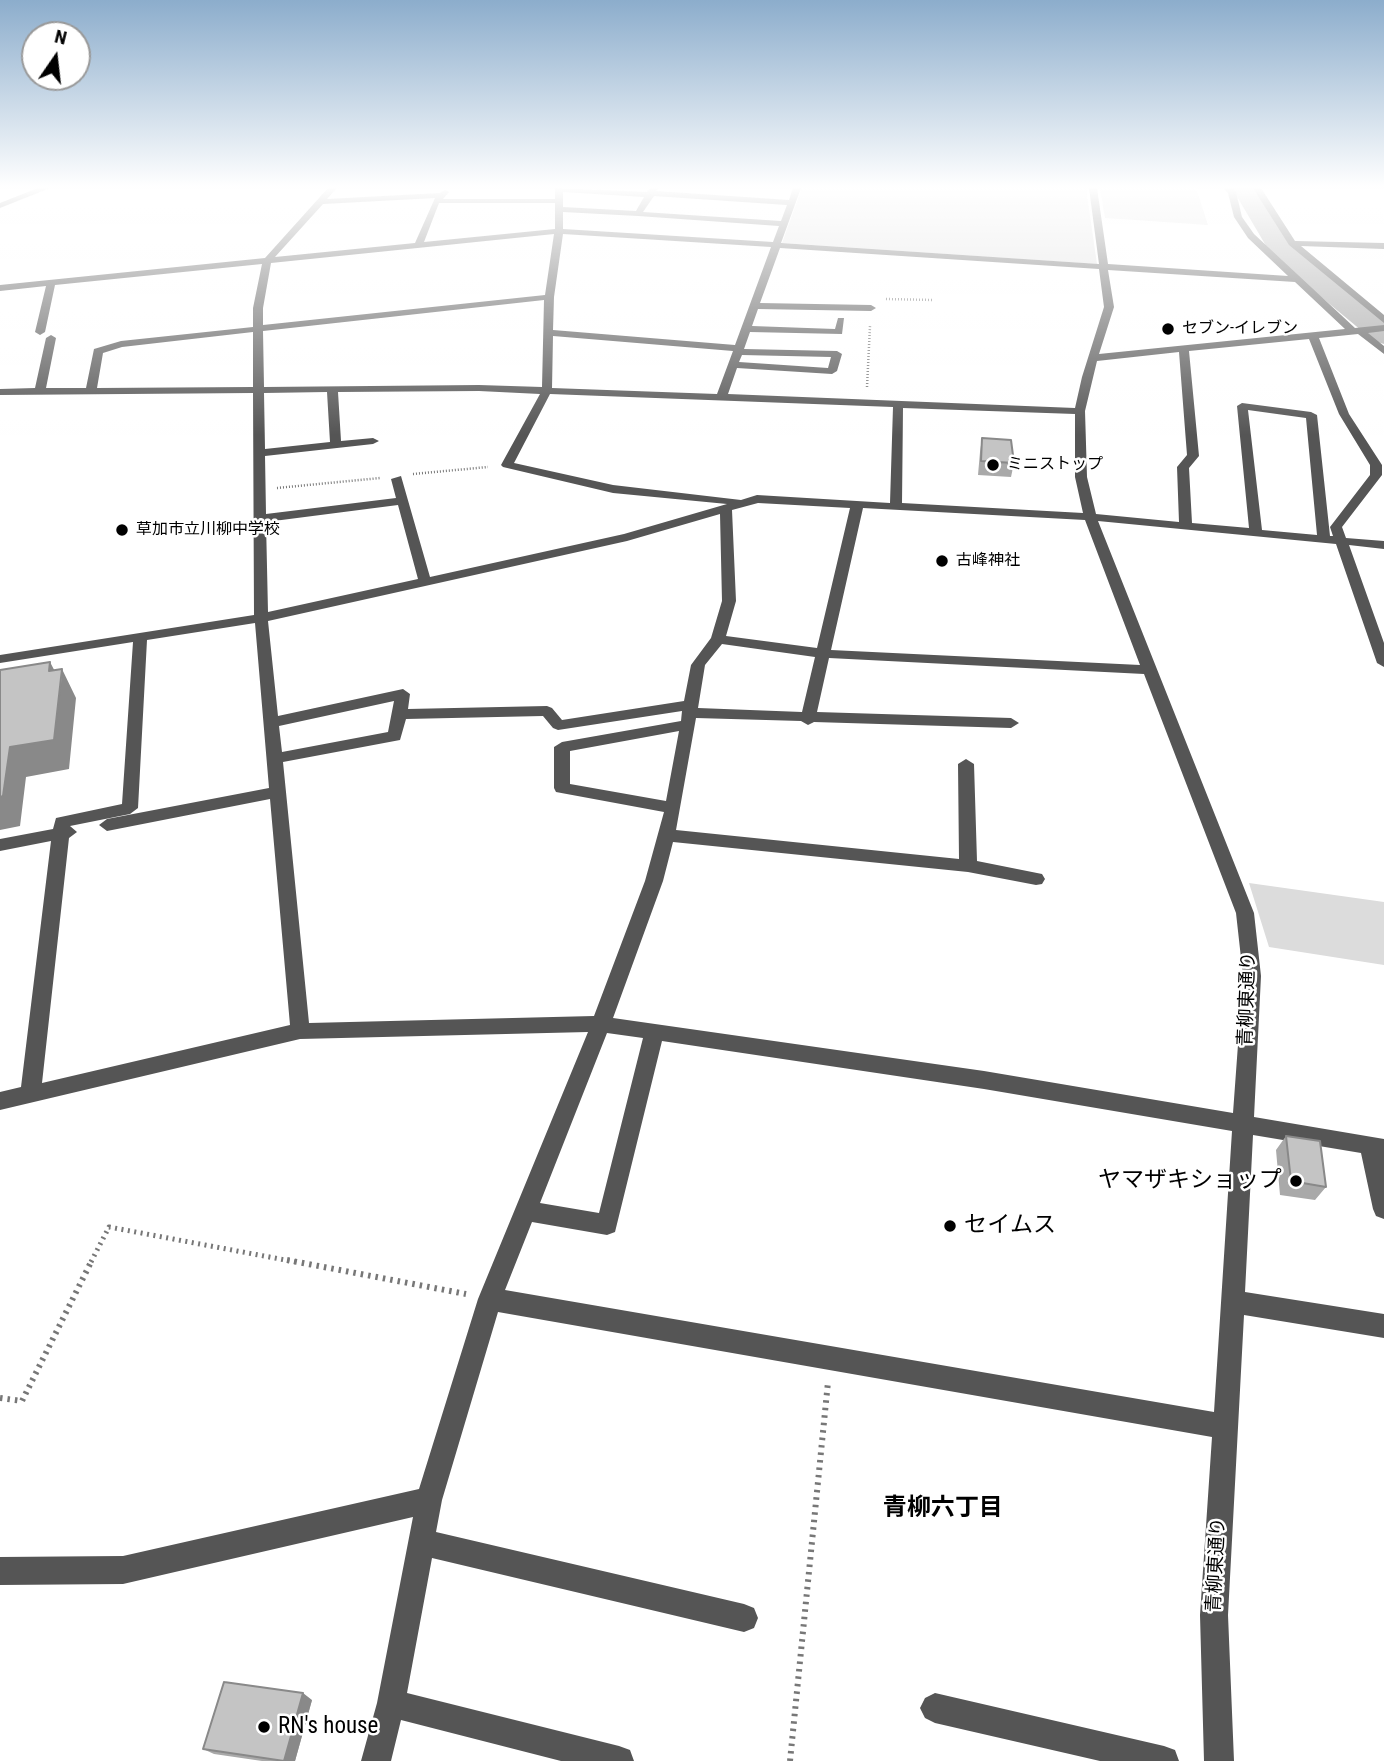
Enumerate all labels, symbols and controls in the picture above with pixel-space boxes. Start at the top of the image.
north arrow [21,21,91,91]
text: N [52,25,69,50]
place label: セブン-イレブン [1182,319,1298,339]
marker: セブン-イレブン [1160,321,1176,337]
place label: ミニストップ [1007,455,1103,475]
marker: ミニストップ [985,457,1001,473]
place label: 草加市立川柳中学校 [136,520,280,540]
marker: 草加市立川柳中学校 [114,522,130,538]
place label: 古峰神社 [956,551,1020,571]
marker: 古峰神社 [934,553,950,569]
street label: 青柳東通り [1235,951,1261,1047]
place label: ヤマザキショップ [1098,1167,1282,1195]
marker: ヤマザキショップ [1288,1173,1304,1189]
place label: セイムス [964,1212,1056,1240]
marker: セイムス [942,1218,958,1234]
district label: 青柳六丁目 [883,1495,1003,1523]
street label: 青柳東通り [1203,1517,1231,1613]
place label: RN's house [278,1713,378,1741]
marker: RN's house [256,1719,272,1735]

